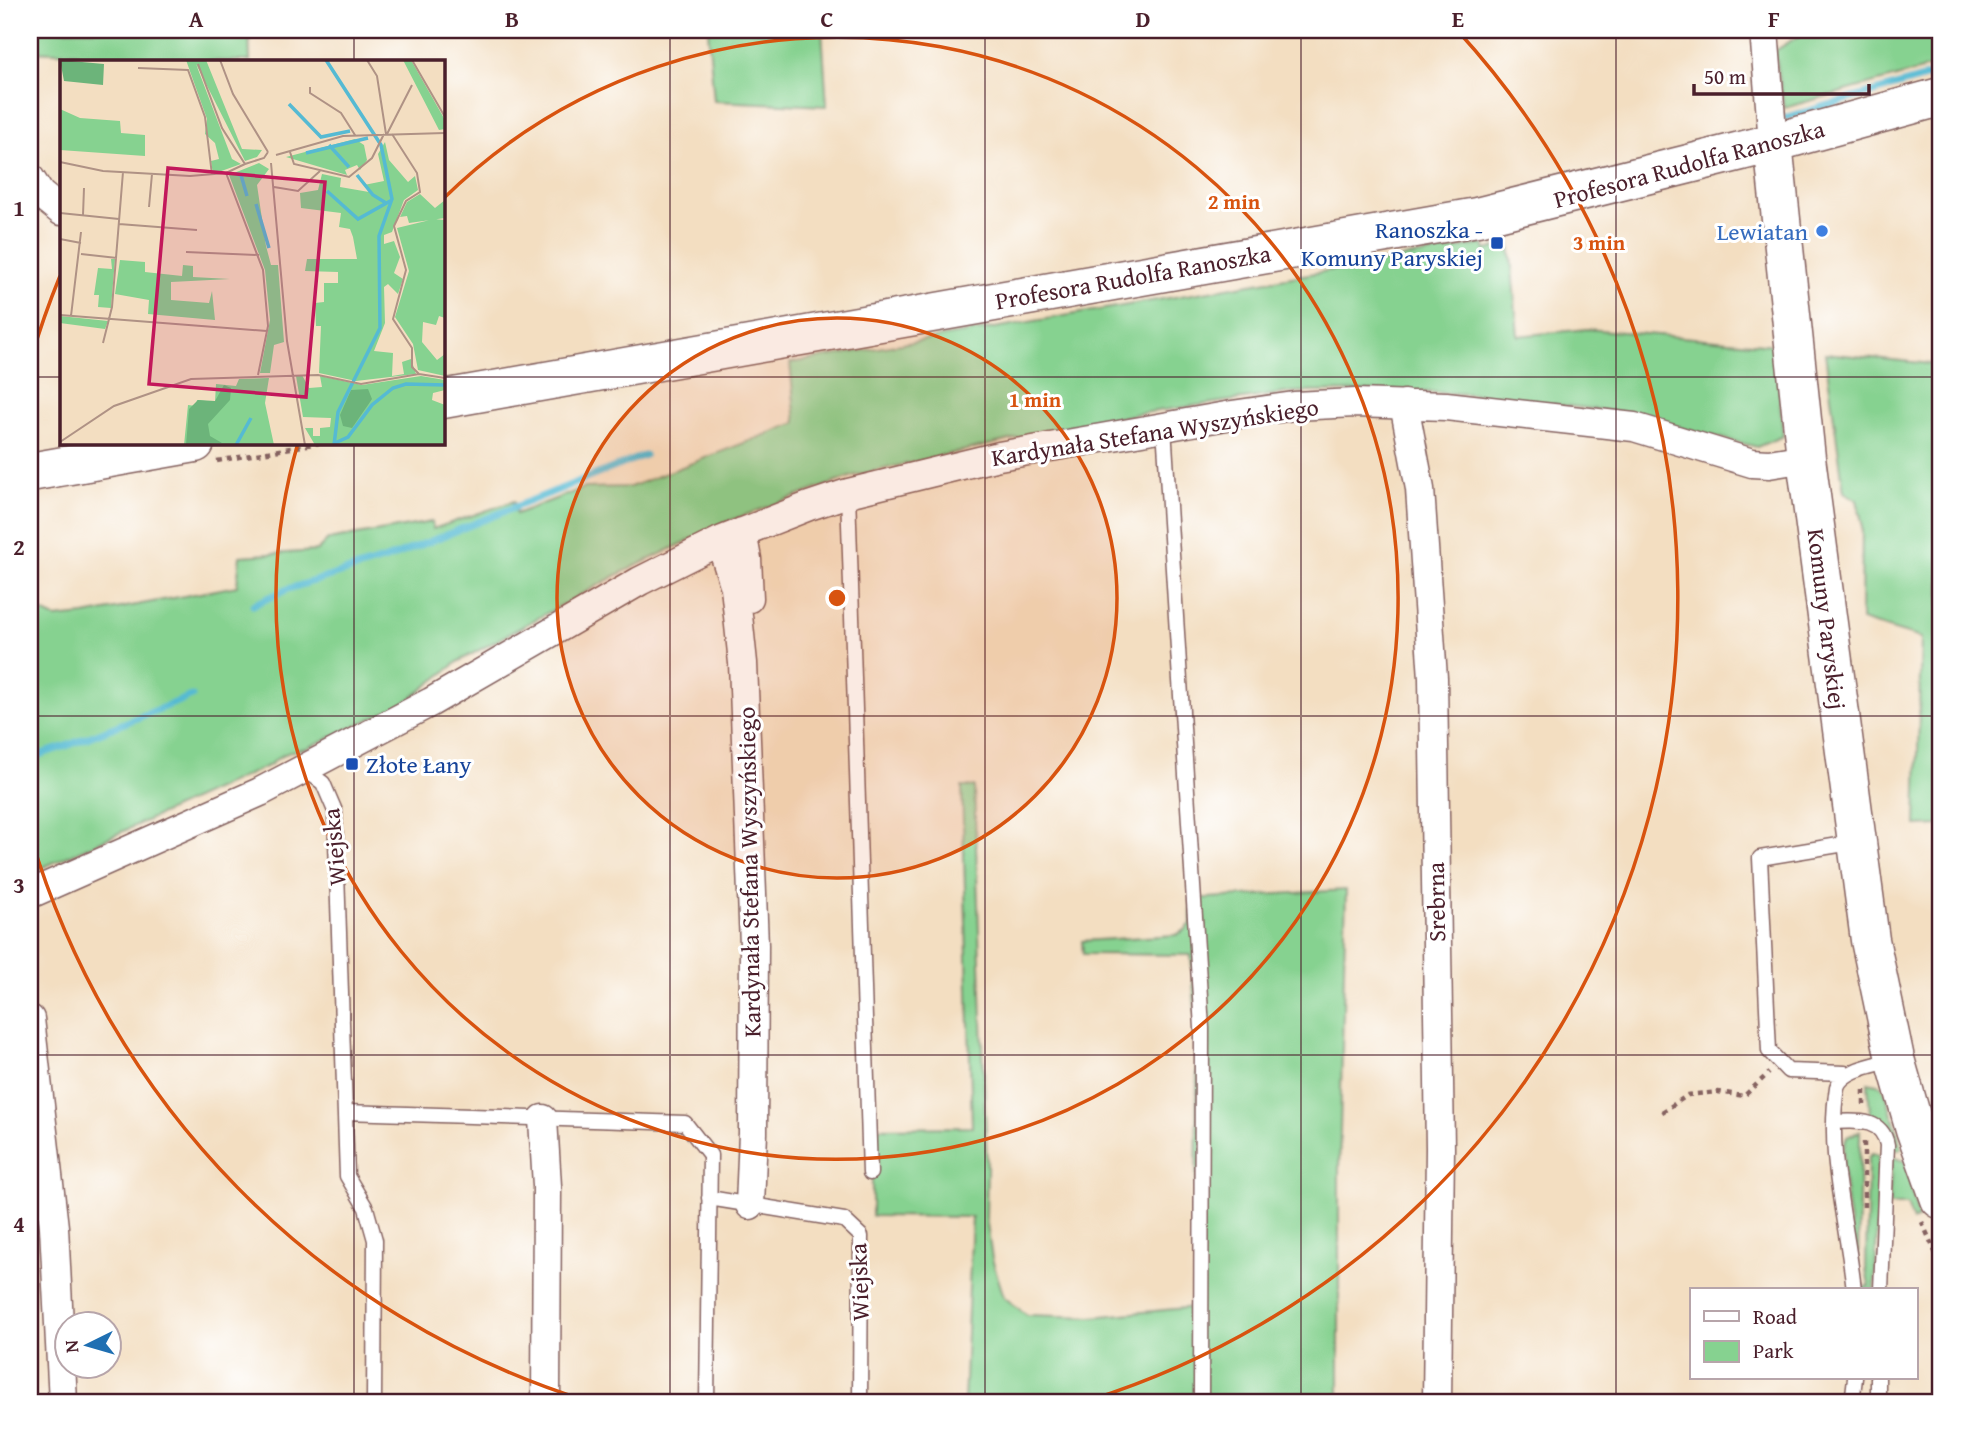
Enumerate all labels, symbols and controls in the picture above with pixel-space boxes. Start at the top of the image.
text: A [189,2,204,35]
text: B [505,2,519,35]
text: C [820,2,834,35]
text: D [1136,2,1151,35]
text: E [1452,2,1464,35]
text: F [1768,2,1780,35]
scale bar [1694,52,1868,96]
inset map [60,60,444,444]
text: 50 m [1704,61,1746,92]
street label: Profesora Rudolfa Ranoszka [1550,111,1829,217]
text: 2 min [1208,186,1261,217]
text: 1 [13,191,25,224]
place label: Ranoszka - Komuny Paryskiej [1301,212,1483,275]
place label: Lewiatan [1717,214,1809,249]
marker: Lewiatan [1814,223,1830,239]
text: 3 min [1573,227,1626,258]
street label: Profesora Rudolfa Ranoszka [993,235,1274,318]
marker: Ranoszka - Komuny Paryskiej [1489,235,1505,251]
text: 1 min [1009,384,1062,415]
street label: Kardynała Stefana Wyszyńskiego [989,389,1321,475]
street label: Komuny Paryskiej [1799,527,1855,711]
text: 2 [13,530,25,563]
centre of rings [825,586,849,610]
street label: Kardynała Stefana Wyszyńskiego [729,706,769,1038]
place label: Złote Łany [366,747,472,782]
marker: Złote Łany [344,756,360,772]
street label: Wiejska [313,806,355,887]
street label: Srebrna [1418,861,1454,942]
text: 3 [13,868,25,901]
text: 4 [13,1207,25,1240]
street label: Wiejska [840,1242,878,1322]
legend [1690,1288,1918,1380]
text: Road [1753,1301,1798,1332]
north arrow [52,1310,122,1380]
text: Park [1753,1335,1794,1366]
text: N [57,1339,86,1354]

